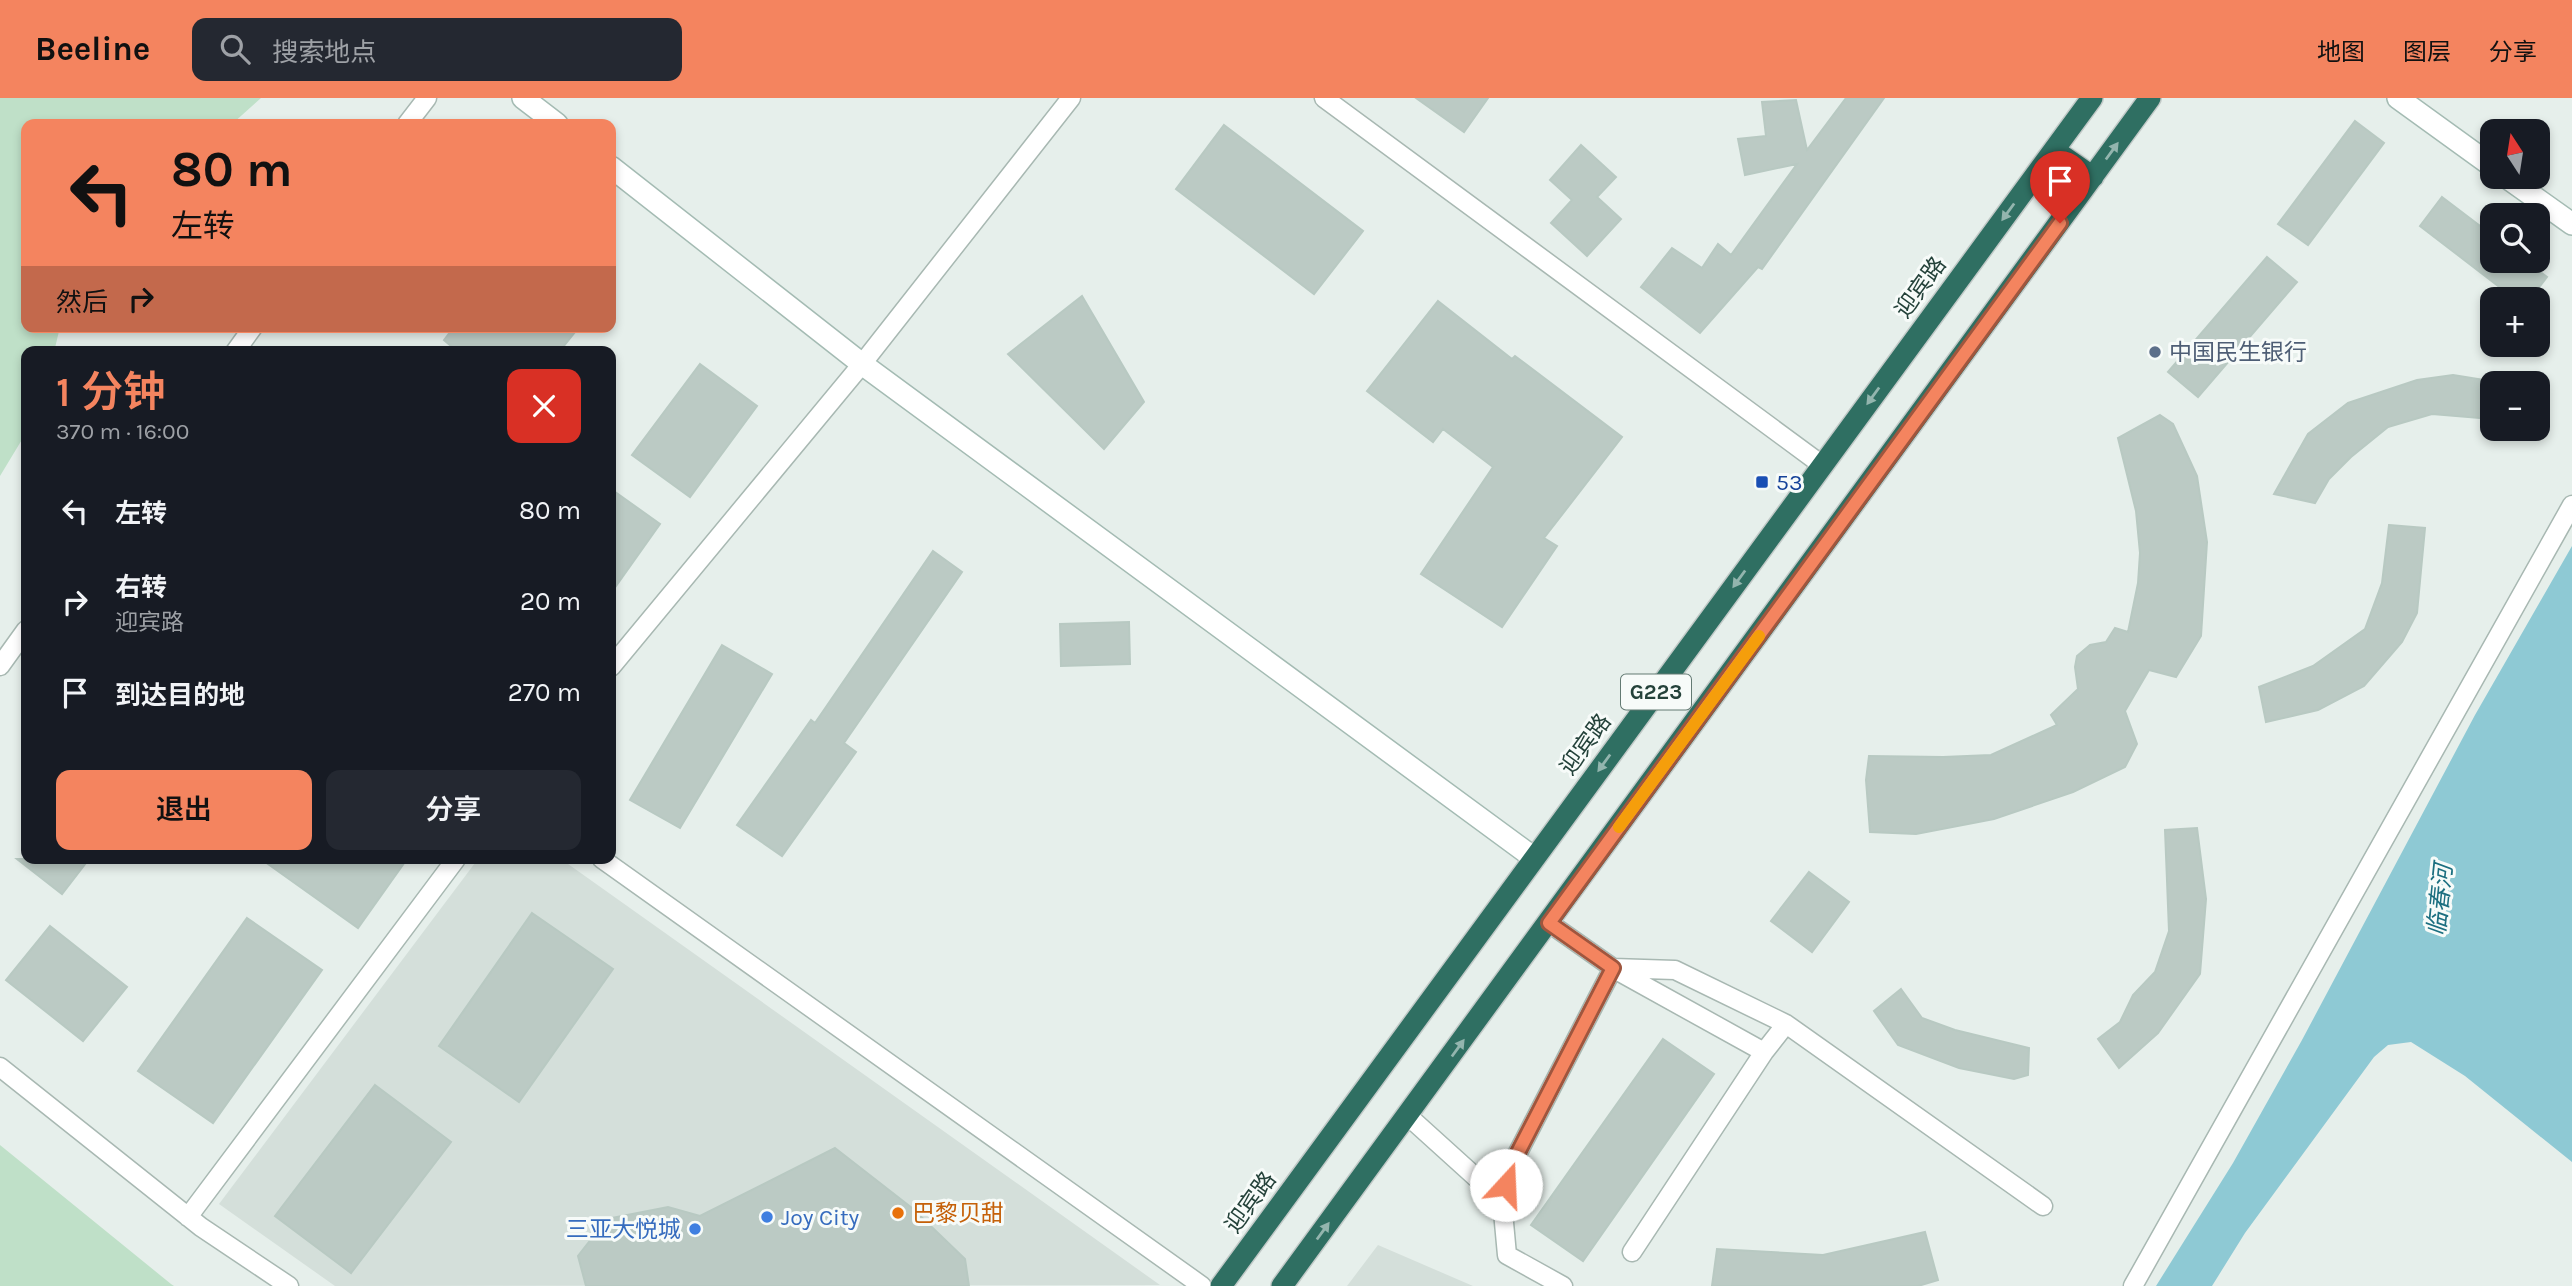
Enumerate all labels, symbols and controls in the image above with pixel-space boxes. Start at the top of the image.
search box [192,18,682,81]
text: Beeline [35,30,150,68]
icon: search [216,30,254,68]
text: 搜索地点 [272,37,376,68]
text: 地图 [2317,38,2365,66]
text: 图层 [2403,38,2451,66]
text: 分享 [2489,38,2537,66]
north arrow [2480,119,2550,189]
map controls [2480,119,2550,441]
text: 80 m [171,141,293,198]
one-way arrow [2104,142,2118,160]
icon: left [56,147,147,238]
pin [2030,151,2090,223]
icon: arrive [2041,162,2079,200]
one-way arrow [2001,203,2015,221]
button: search [2480,203,2550,273]
text: 左转 [171,208,235,245]
street label: 迎宾路 [1889,251,1952,323]
icon: right [122,280,160,318]
text: 然后 [56,287,108,318]
button: + [2480,287,2550,357]
place label: 中国民生银行 [2169,339,2307,366]
marker: 中国民生银行 [2147,344,2163,360]
text: 1 分钟 [56,367,165,417]
button: close [507,369,581,443]
button: − [2480,371,2550,441]
one-way arrow [1867,387,1881,405]
text: 370 m · 16:00 [56,418,189,445]
place label: 53 [1776,469,1803,496]
marker: 53 [1754,474,1770,490]
icon: left [56,492,94,530]
text: 80 m [519,495,581,526]
text: 左转 [115,498,167,529]
one-way arrow [1732,570,1746,588]
text: 右转 [115,572,167,603]
icon: right [56,583,94,621]
text: 20 m [520,586,581,617]
text: 迎宾路 [115,609,184,636]
icon: arrive [56,674,94,712]
road number: G223 [1621,674,1691,710]
text: 270 m [508,677,581,708]
text: 到达目的地 [115,680,245,711]
street label: 迎宾路 [1554,708,1617,780]
one-way arrow [1597,754,1611,772]
button: 退出 [56,770,312,850]
button: 分享 [326,770,581,850]
water label: 临春河 [2422,859,2458,937]
one-way arrow [1450,1039,1464,1057]
position arrow [1469,1148,1543,1222]
street label: 迎宾路 [1219,1166,1282,1238]
place label: 巴黎贝甜 [912,1200,1004,1227]
place label: Joy City [781,1204,860,1231]
marker: 巴黎贝甜 [890,1205,906,1221]
marker: Joy City [759,1209,775,1225]
place label: 三亚大悦城 [566,1216,681,1243]
marker: 三亚大悦城 [687,1221,703,1237]
one-way arrow [1316,1222,1330,1240]

